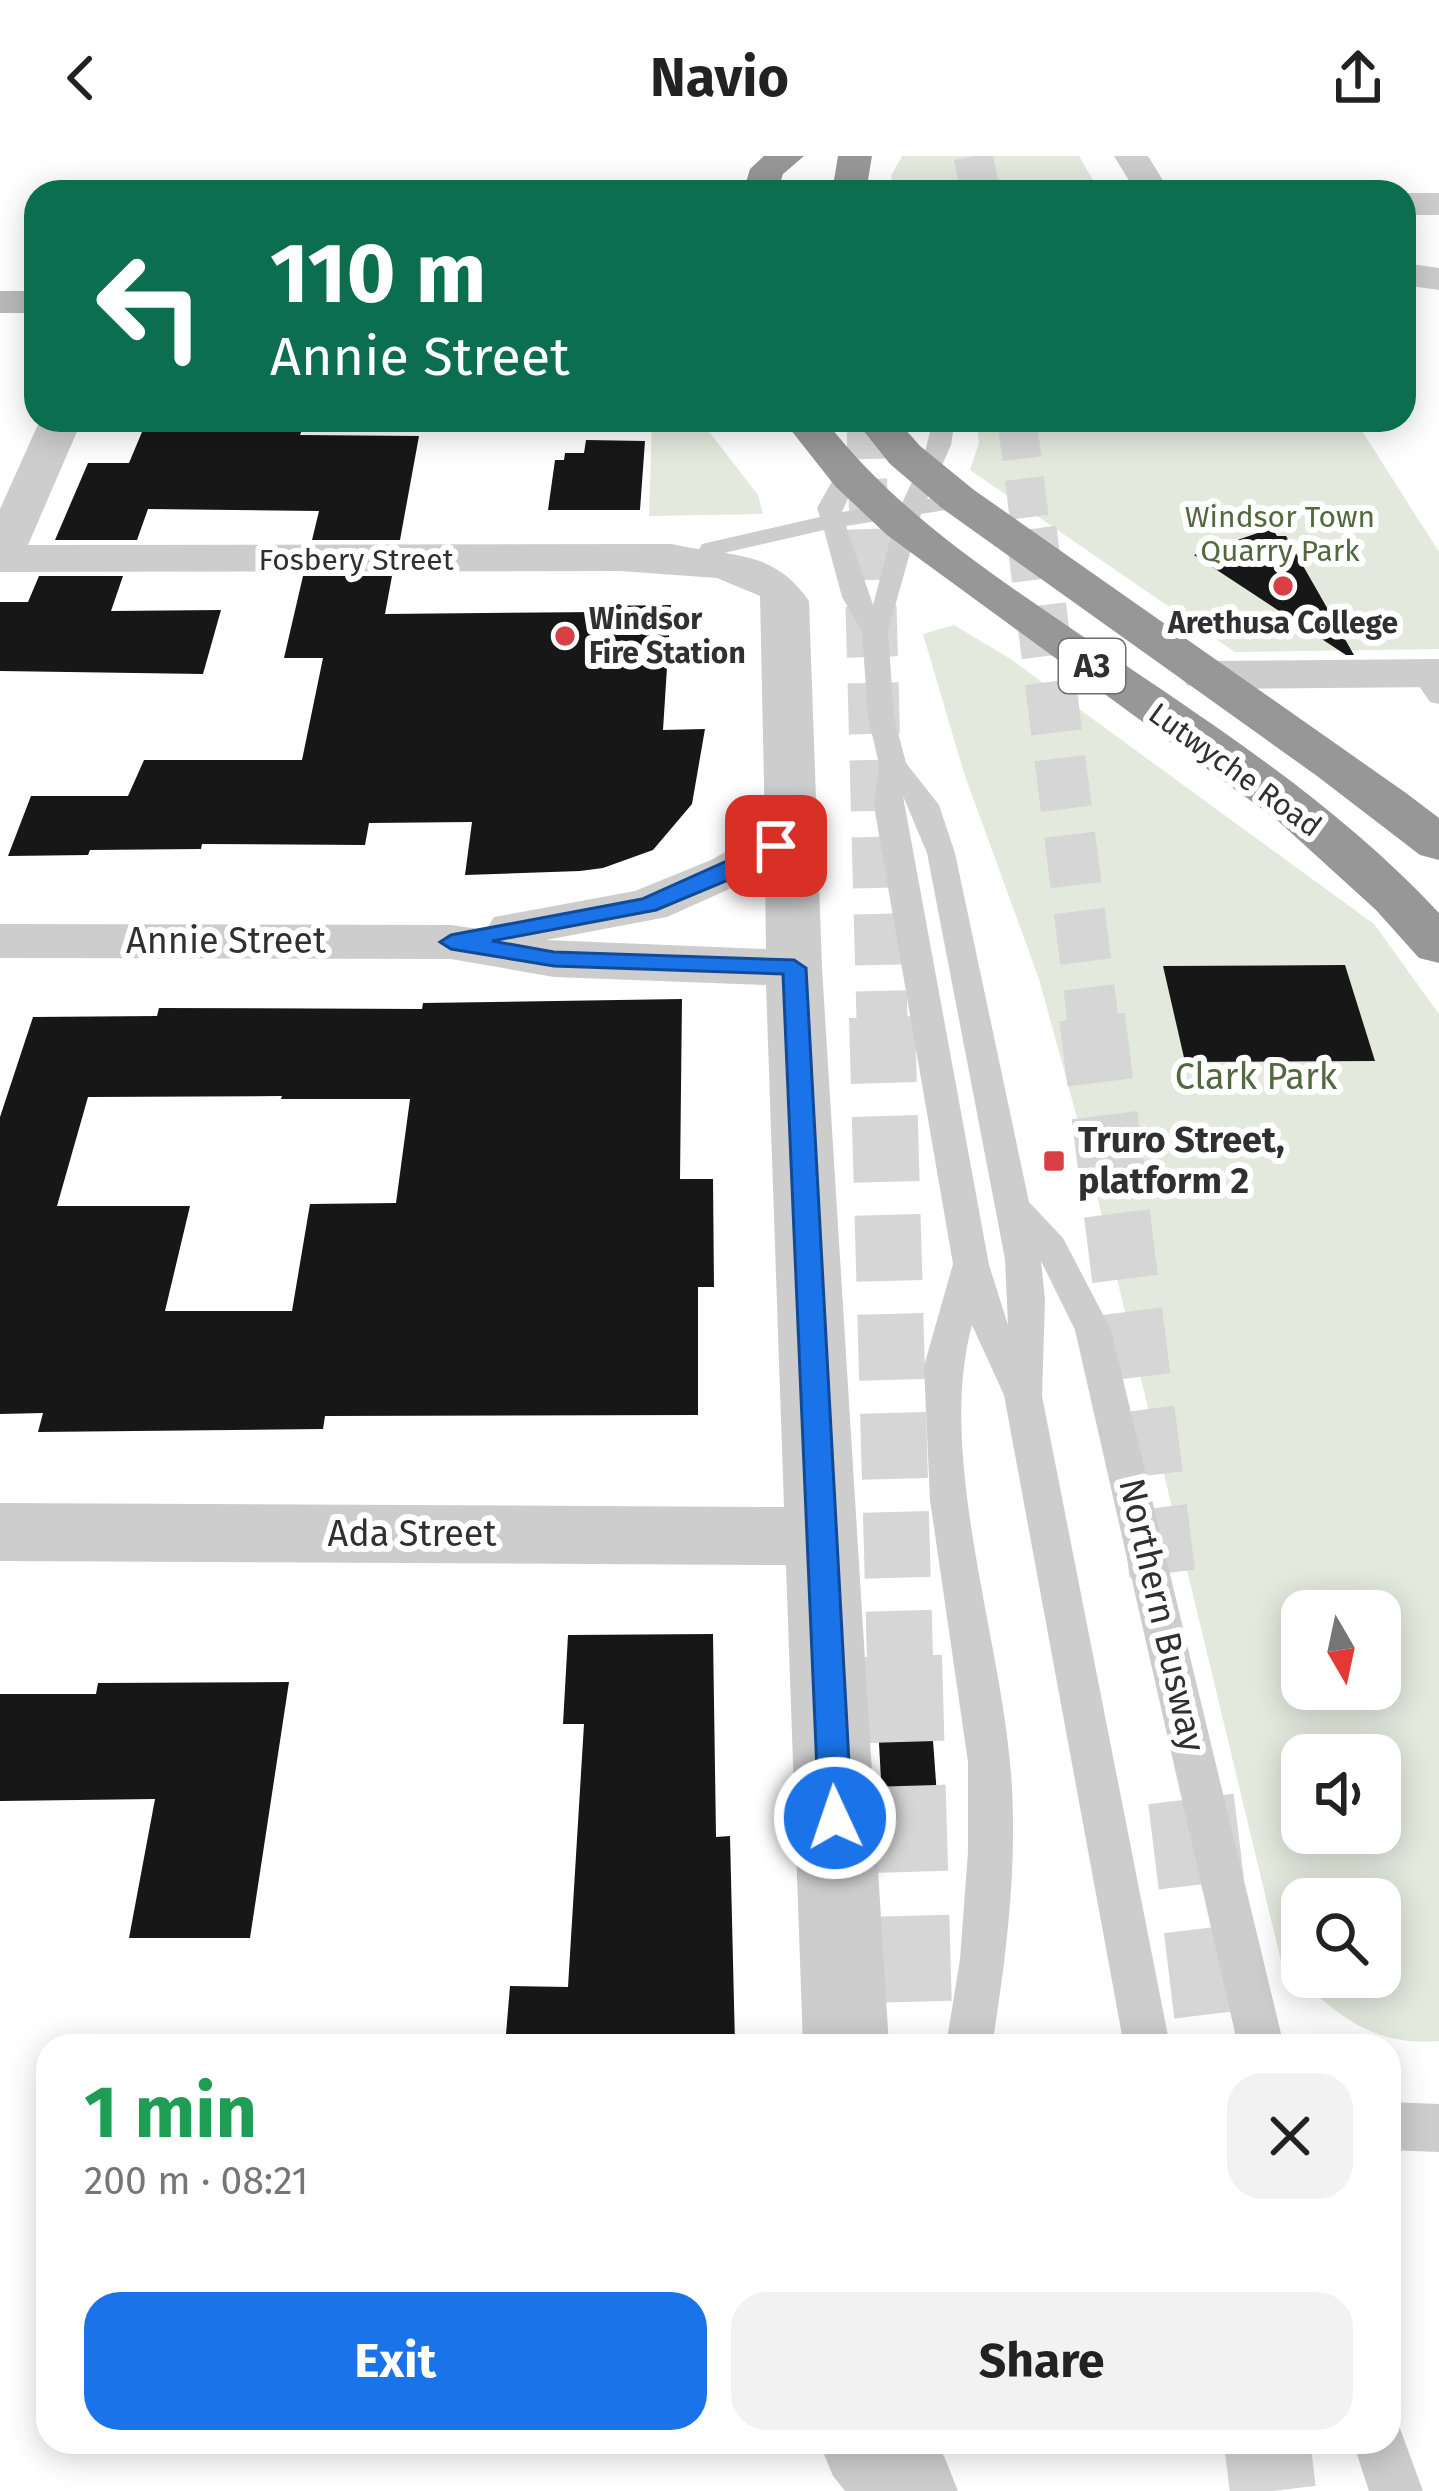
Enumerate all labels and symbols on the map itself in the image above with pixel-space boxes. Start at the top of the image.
park label: Windsor Town Quarry Park [1185,499,1375,569]
street label: Fosbery Street [258,542,454,578]
marker: Arethusa College [1270,573,1296,599]
place label: Windsor Fire Station [589,601,746,671]
place label: Arethusa College [1167,605,1398,641]
marker: Windsor Fire Station [552,623,578,649]
road number: A3 [1059,639,1125,693]
street label: Lutwyche Road [1142,695,1328,845]
pin [725,795,827,897]
street label: Annie Street [126,919,326,963]
park label: Clark Park [1175,1055,1338,1099]
place label: Truro Street, platform 2 [1078,1118,1285,1203]
marker: Truro Street, platform 2 [1041,1148,1067,1174]
street label: Northern Busway [1109,1474,1215,1756]
street label: Ada Street [328,1512,496,1556]
north arrow [1281,1590,1401,1710]
position arrow [772,1755,898,1881]

